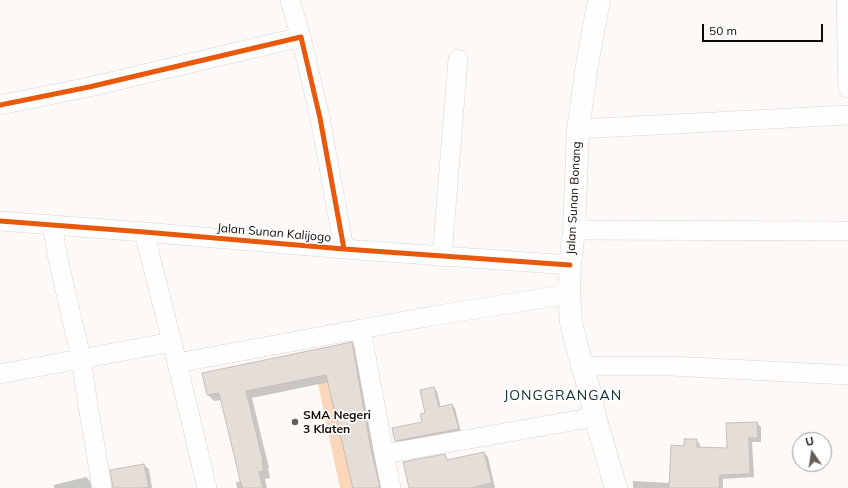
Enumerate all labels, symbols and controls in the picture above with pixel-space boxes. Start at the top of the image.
scale bar [704,16,825,42]
text: 50 m [709,23,737,38]
street label: Jalan Sunan Bonang [564,141,584,255]
street label: Jalan Sunan Kalijogo [216,221,332,245]
district label: JONGGRANGAN [504,388,622,404]
place label: SMA Negeri 3 Klaten [303,408,371,436]
marker: SMA Negeri 3 Klaten [290,417,300,427]
north arrow [792,432,832,472]
text: U [804,434,815,449]

